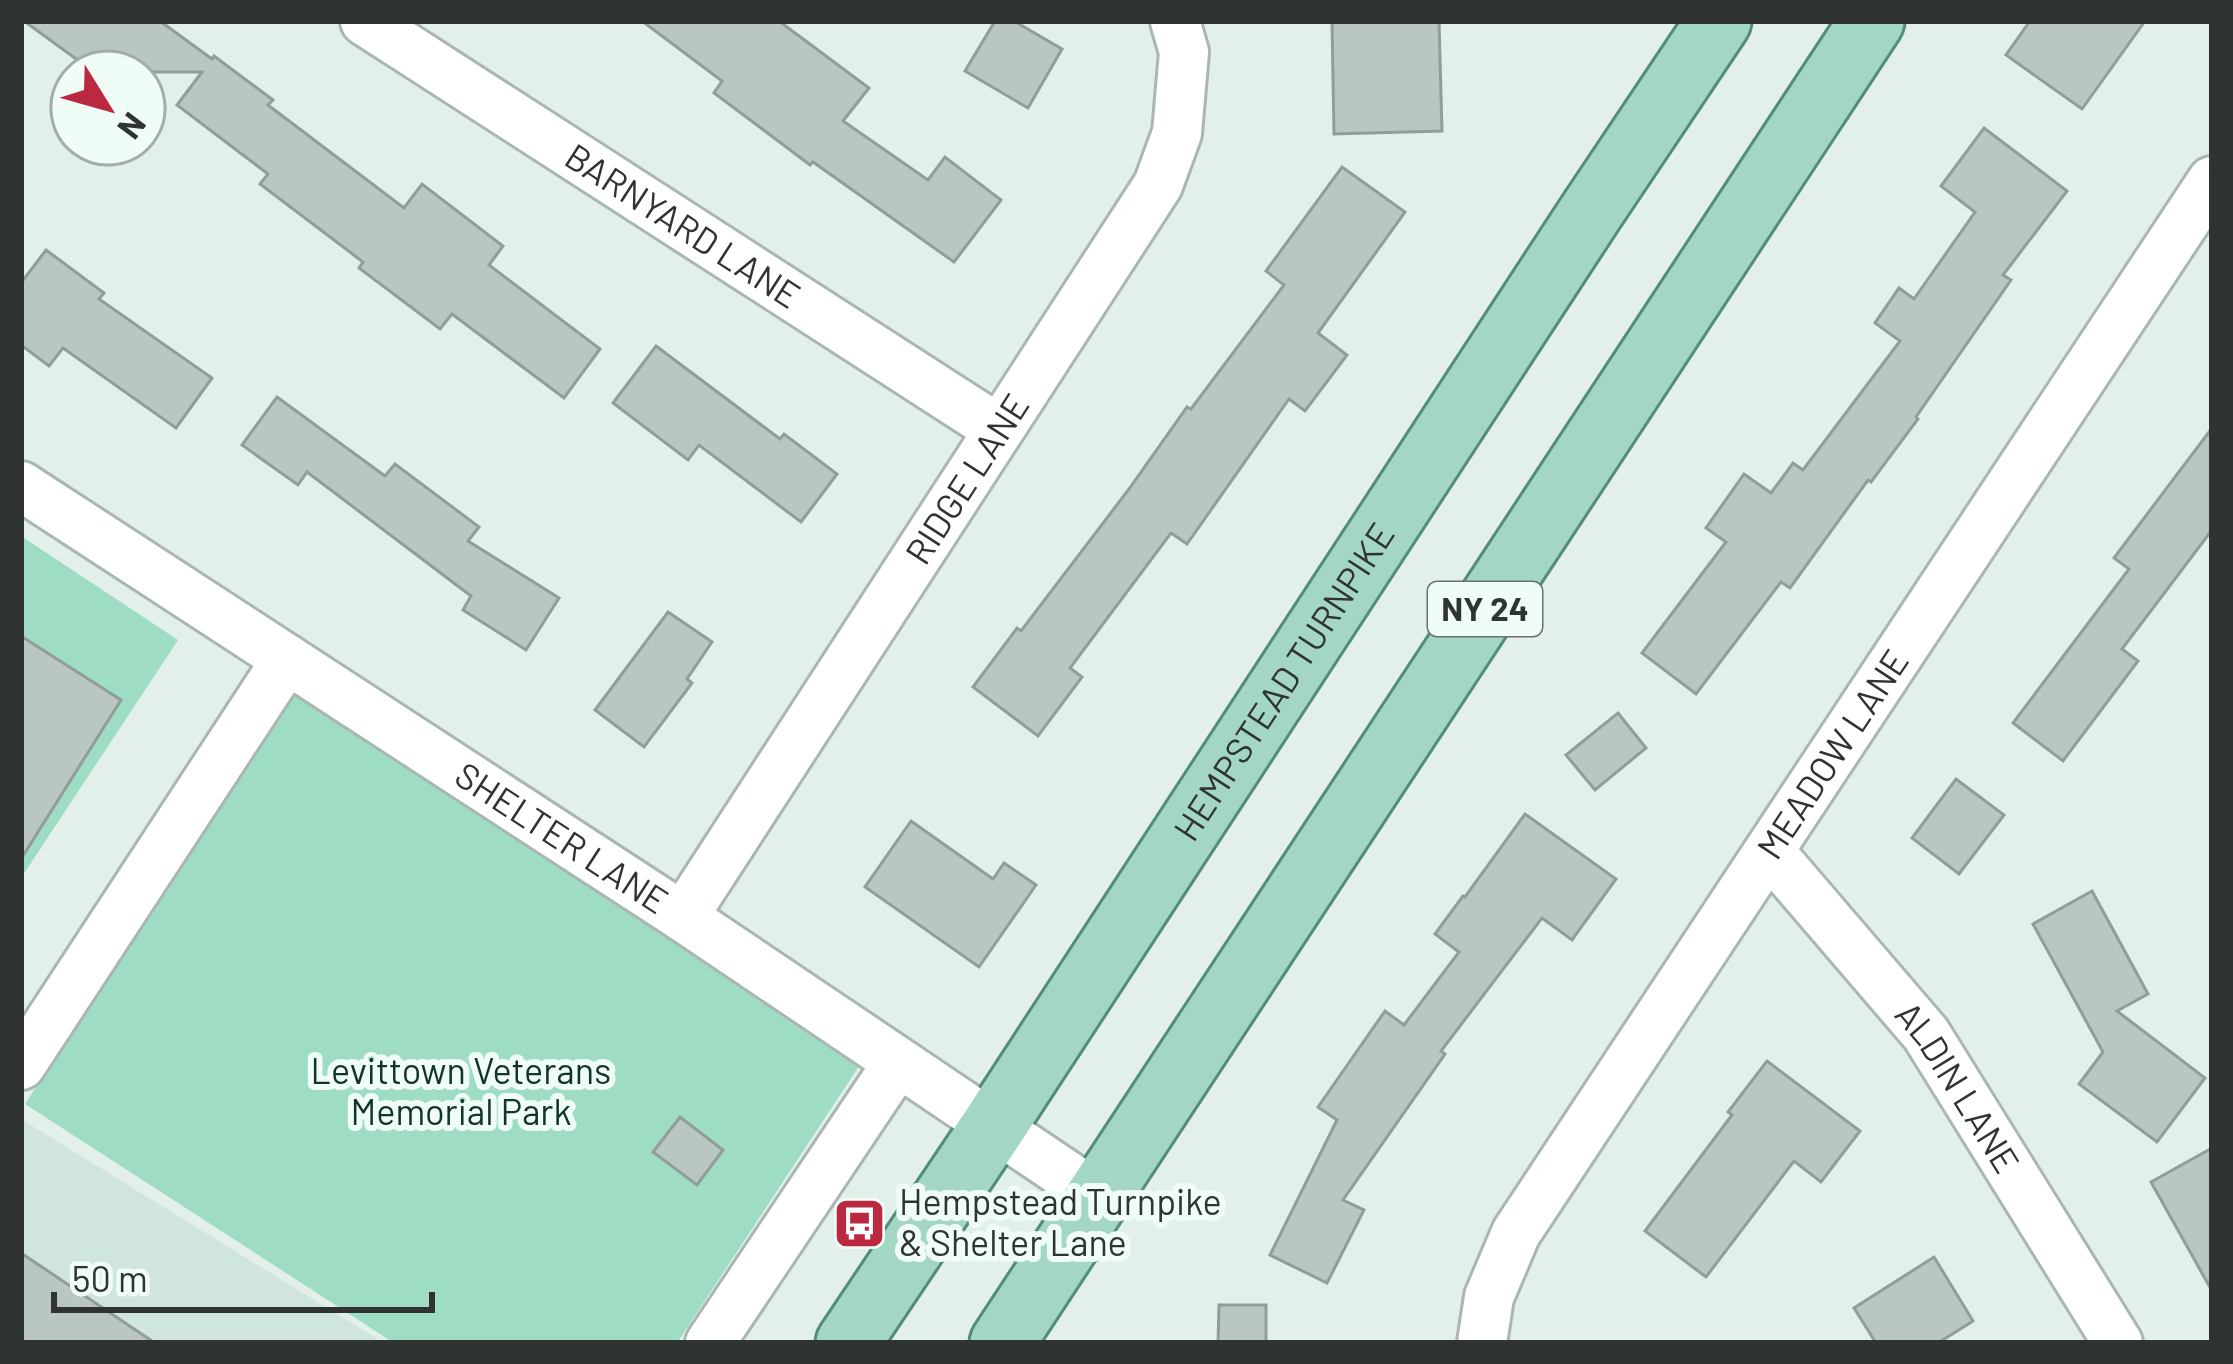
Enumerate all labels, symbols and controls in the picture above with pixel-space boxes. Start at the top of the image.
north arrow [48,48,168,168]
text: N [110,106,155,147]
street label: BARNYARD LANE [558,133,809,316]
street label: RIDGE LANE [895,385,1037,571]
street label: HEMPSTEAD TURNPIKE [1163,514,1402,848]
road number: NY 24 [1428,582,1542,636]
street label: MEADOW LANE [1747,641,1916,866]
street label: SHELTER LANE [448,752,677,921]
street label: ALDIN LANE [1888,992,2030,1180]
park label: Levittown Veterans Memorial Park [311,1048,611,1132]
place label: Hempstead Turnpike & Shelter Lane [899,1179,1222,1263]
bus stop icon: Hempstead Turnpike & Shelter Lane [832,1195,888,1251]
scale bar [54,1238,432,1312]
text: 50 m [72,1256,148,1299]

